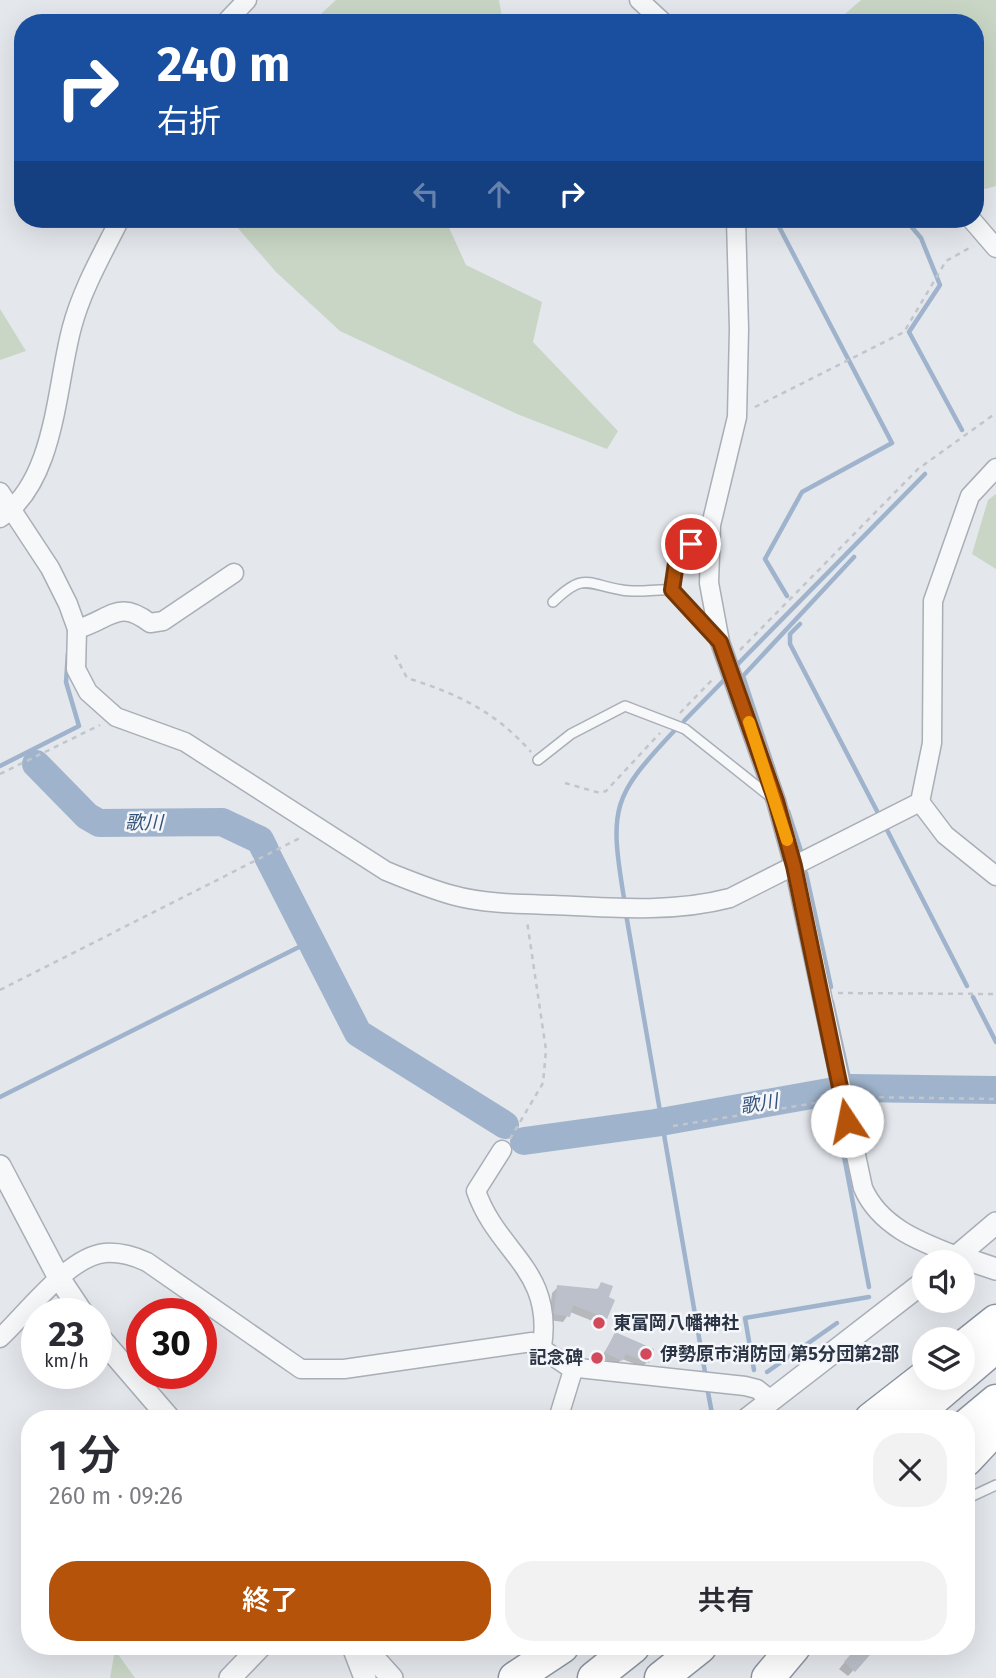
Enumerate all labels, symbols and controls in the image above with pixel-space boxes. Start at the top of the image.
text: 240 m [157,35,290,94]
icon: right [42,42,133,133]
text: 右折 [157,102,221,140]
icon: left [407,175,445,213]
icon: ahead [480,175,518,213]
icon: right [553,175,591,213]
pin [661,514,721,574]
icon: arrive [672,525,710,563]
water label: 歌川 [125,811,165,834]
position arrow [810,1084,884,1158]
water label: 歌川 [739,1089,782,1118]
map controls [912,1250,975,1390]
button: sound [912,1250,975,1313]
speed limit sign: 30 [126,1298,217,1389]
place label: 東富岡八幡神社 [613,1312,739,1334]
text: 23 [48,1313,85,1355]
marker: 東富岡八幡神社 [591,1315,607,1331]
button: layers [912,1327,975,1390]
place label: 伊勢原市消防団 第5分団第2部 [660,1343,899,1365]
marker: 伊勢原市消防団 第5分団第2部 [638,1346,654,1362]
place label: 記念碑 [529,1347,583,1369]
text: km/h [44,1350,89,1372]
marker: 記念碑 [589,1350,605,1366]
text: 1 分 [49,1431,120,1481]
button: close [873,1433,947,1507]
text: 260 m · 09:26 [49,1482,183,1510]
button: 終了 [49,1561,491,1641]
button: 共有 [505,1561,947,1641]

